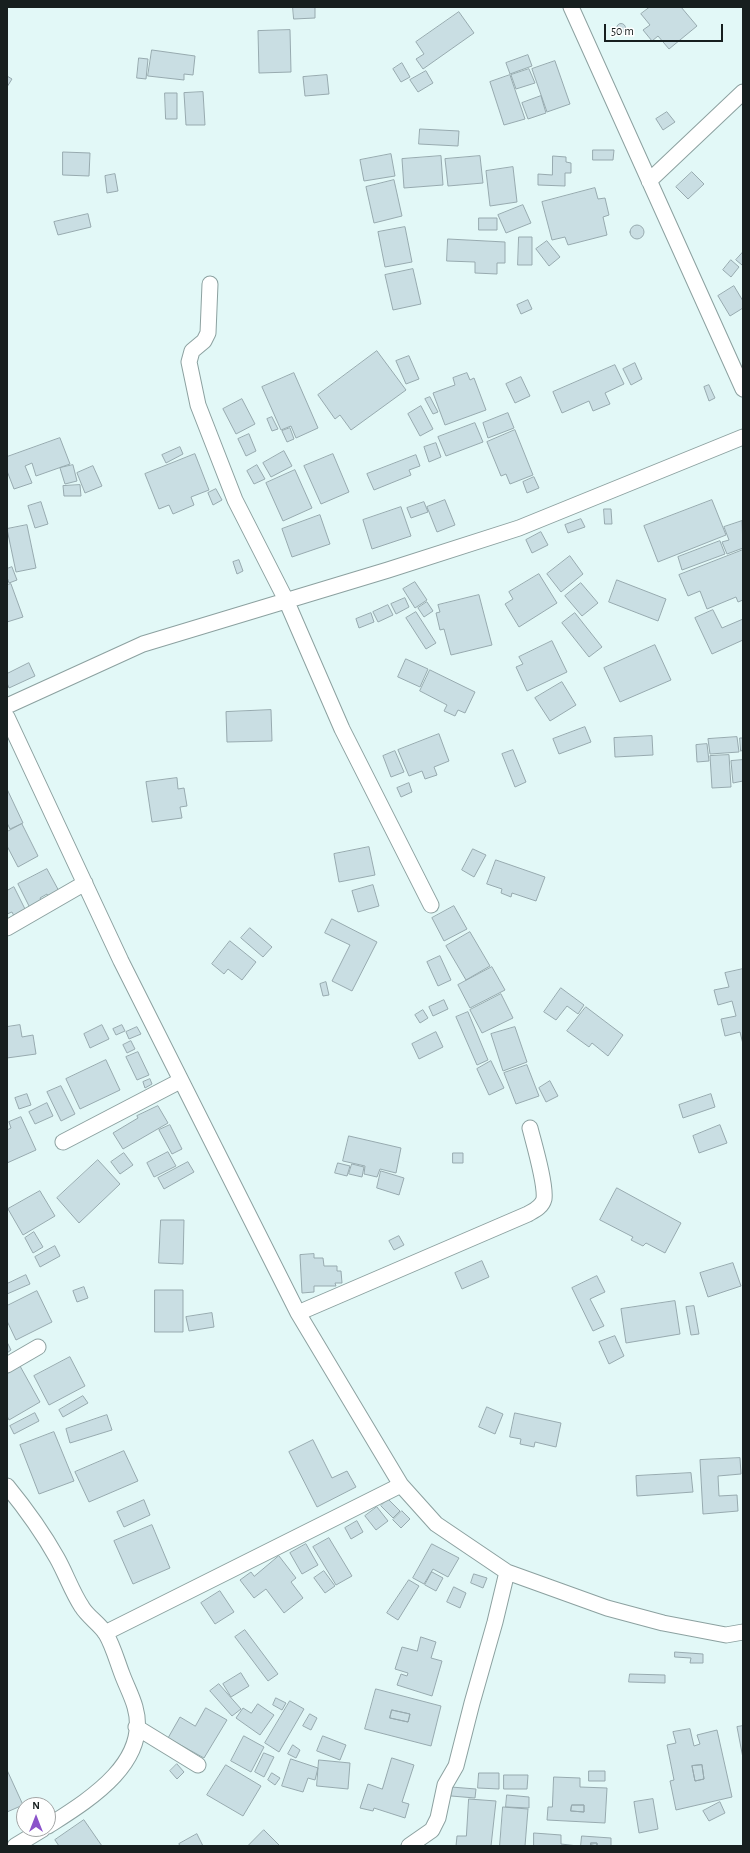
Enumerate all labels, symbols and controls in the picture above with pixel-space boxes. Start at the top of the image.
scale bar [606,16,725,42]
text: 50 m [611,25,634,37]
north arrow [16,1797,56,1837]
text: N [32,1800,40,1811]

